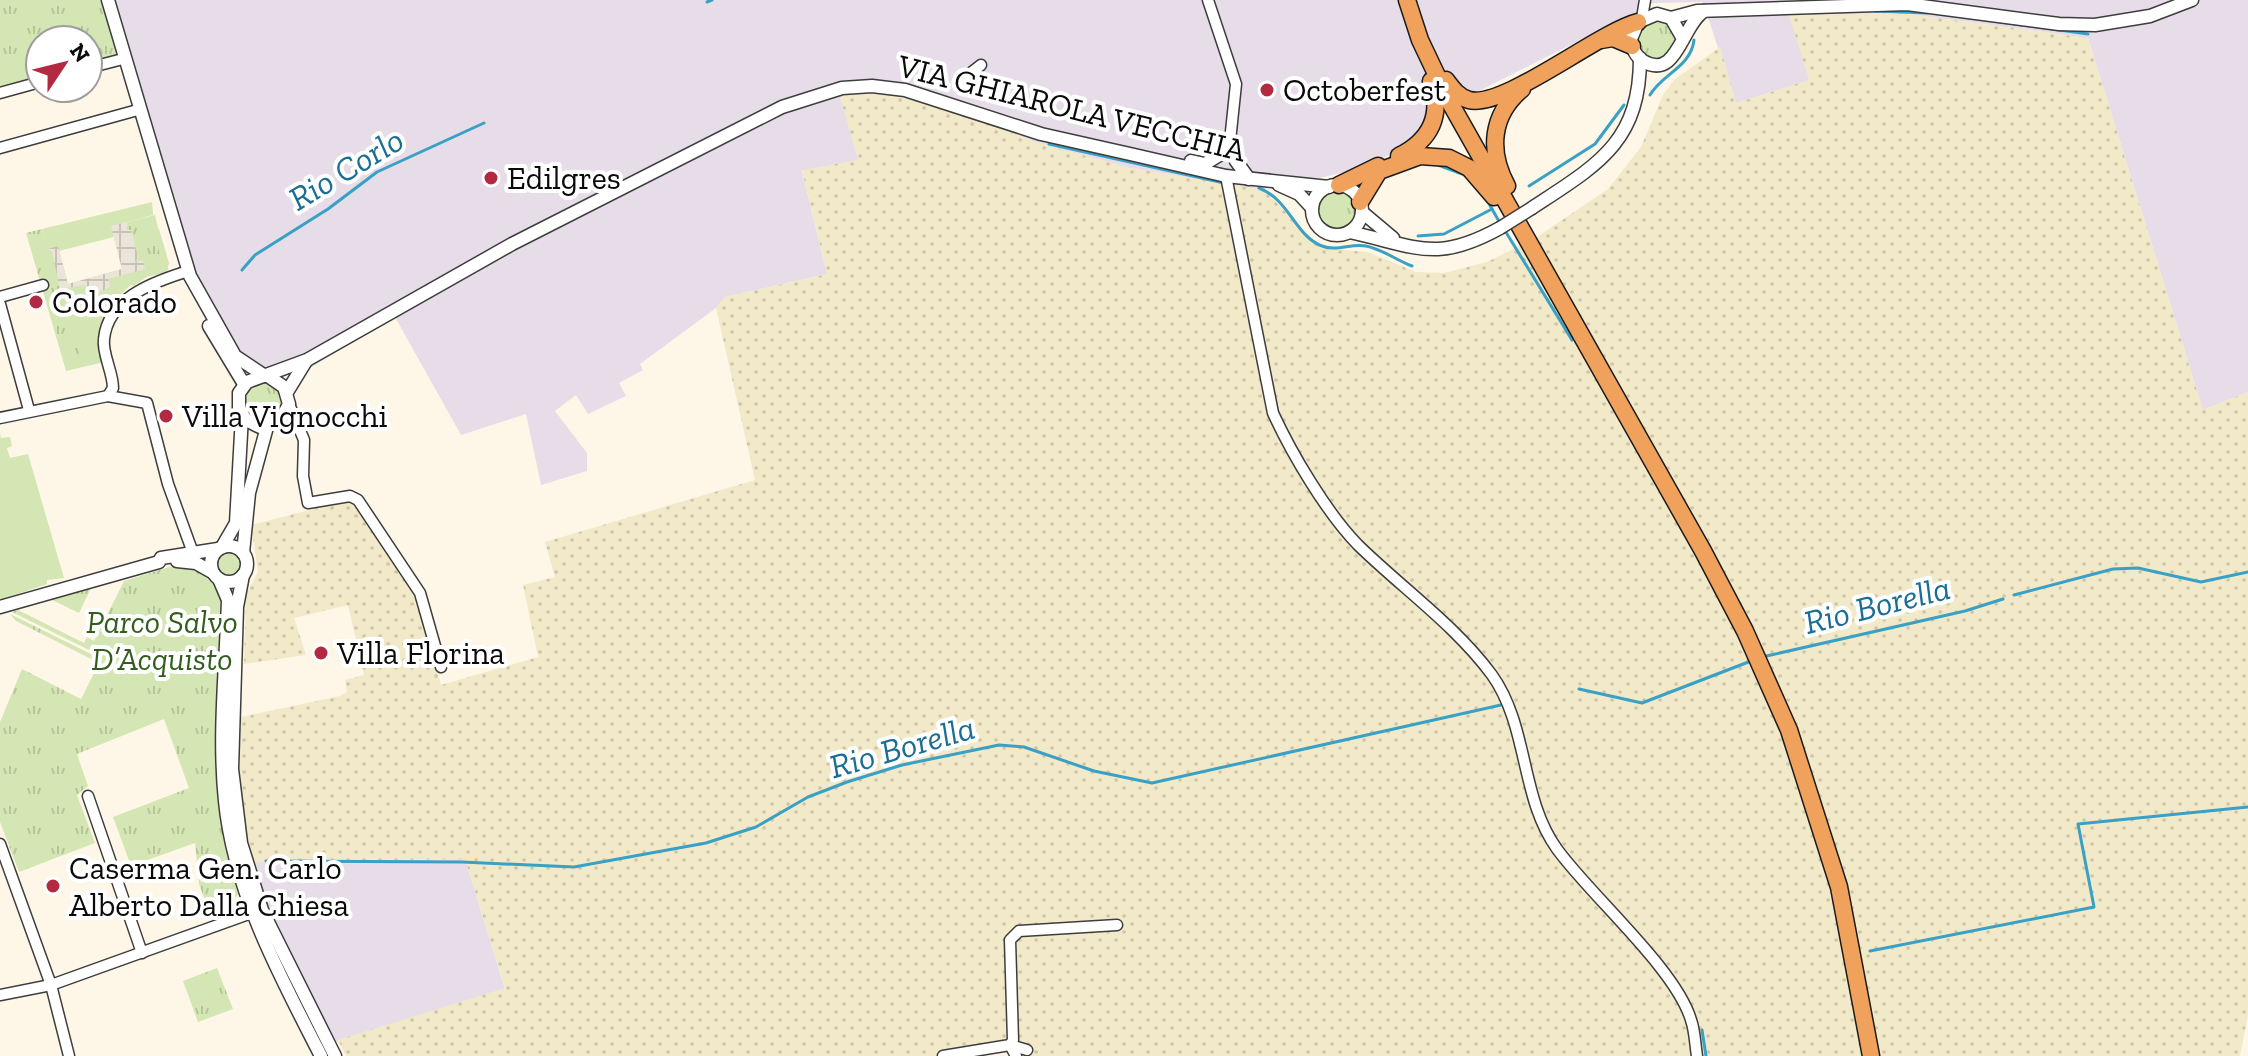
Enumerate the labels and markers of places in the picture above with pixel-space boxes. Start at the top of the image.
place label: Octoberfest [1283,71,1446,109]
marker: Octoberfest [1258,81,1276,99]
place label: Edilgres [507,159,621,197]
marker: Edilgres [482,169,500,187]
place label: Colorado [52,283,177,321]
marker: Colorado [27,293,45,311]
place label: Villa Vignocchi [181,397,388,435]
marker: Villa Vignocchi [157,407,175,425]
place label: Villa Florina [336,634,505,672]
marker: Villa Florina [312,644,330,662]
place label: Caserma Gen. Carlo Alberto Dalla Chiesa [69,849,349,924]
marker: Caserma Gen. Carlo Alberto Dalla Chiesa [44,877,62,895]

